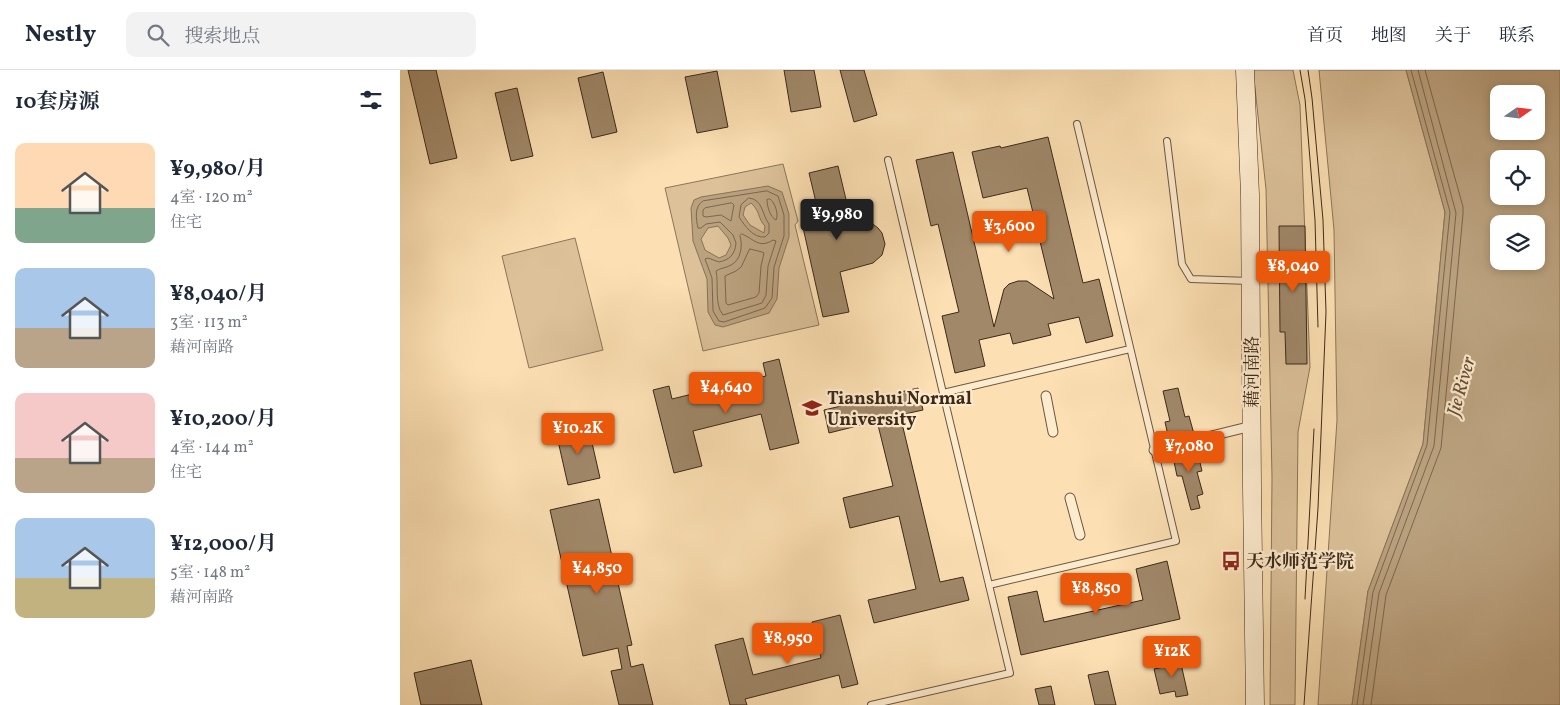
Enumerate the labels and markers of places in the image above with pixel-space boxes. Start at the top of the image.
pin: ¥9,980 [796,198,878,241]
pin: ¥3,600 [968,210,1050,253]
pin: ¥8,040 [1252,250,1334,293]
pin: ¥4,640 [685,372,767,414]
place label: Tianshui Normal University [827,387,972,433]
school or university icon: Tianshui Normal University [801,397,823,419]
pin: ¥10.2K [537,412,619,455]
pin: ¥7,080 [1148,430,1230,473]
bus stop icon: 天水师范学院 [1220,550,1242,572]
place label: 天水师范学院 [1246,550,1354,575]
pin: ¥4,850 [556,552,638,595]
pin: ¥8,850 [1055,572,1137,615]
pin: ¥8,950 [747,622,829,665]
pin: ¥12K [1142,636,1202,678]

